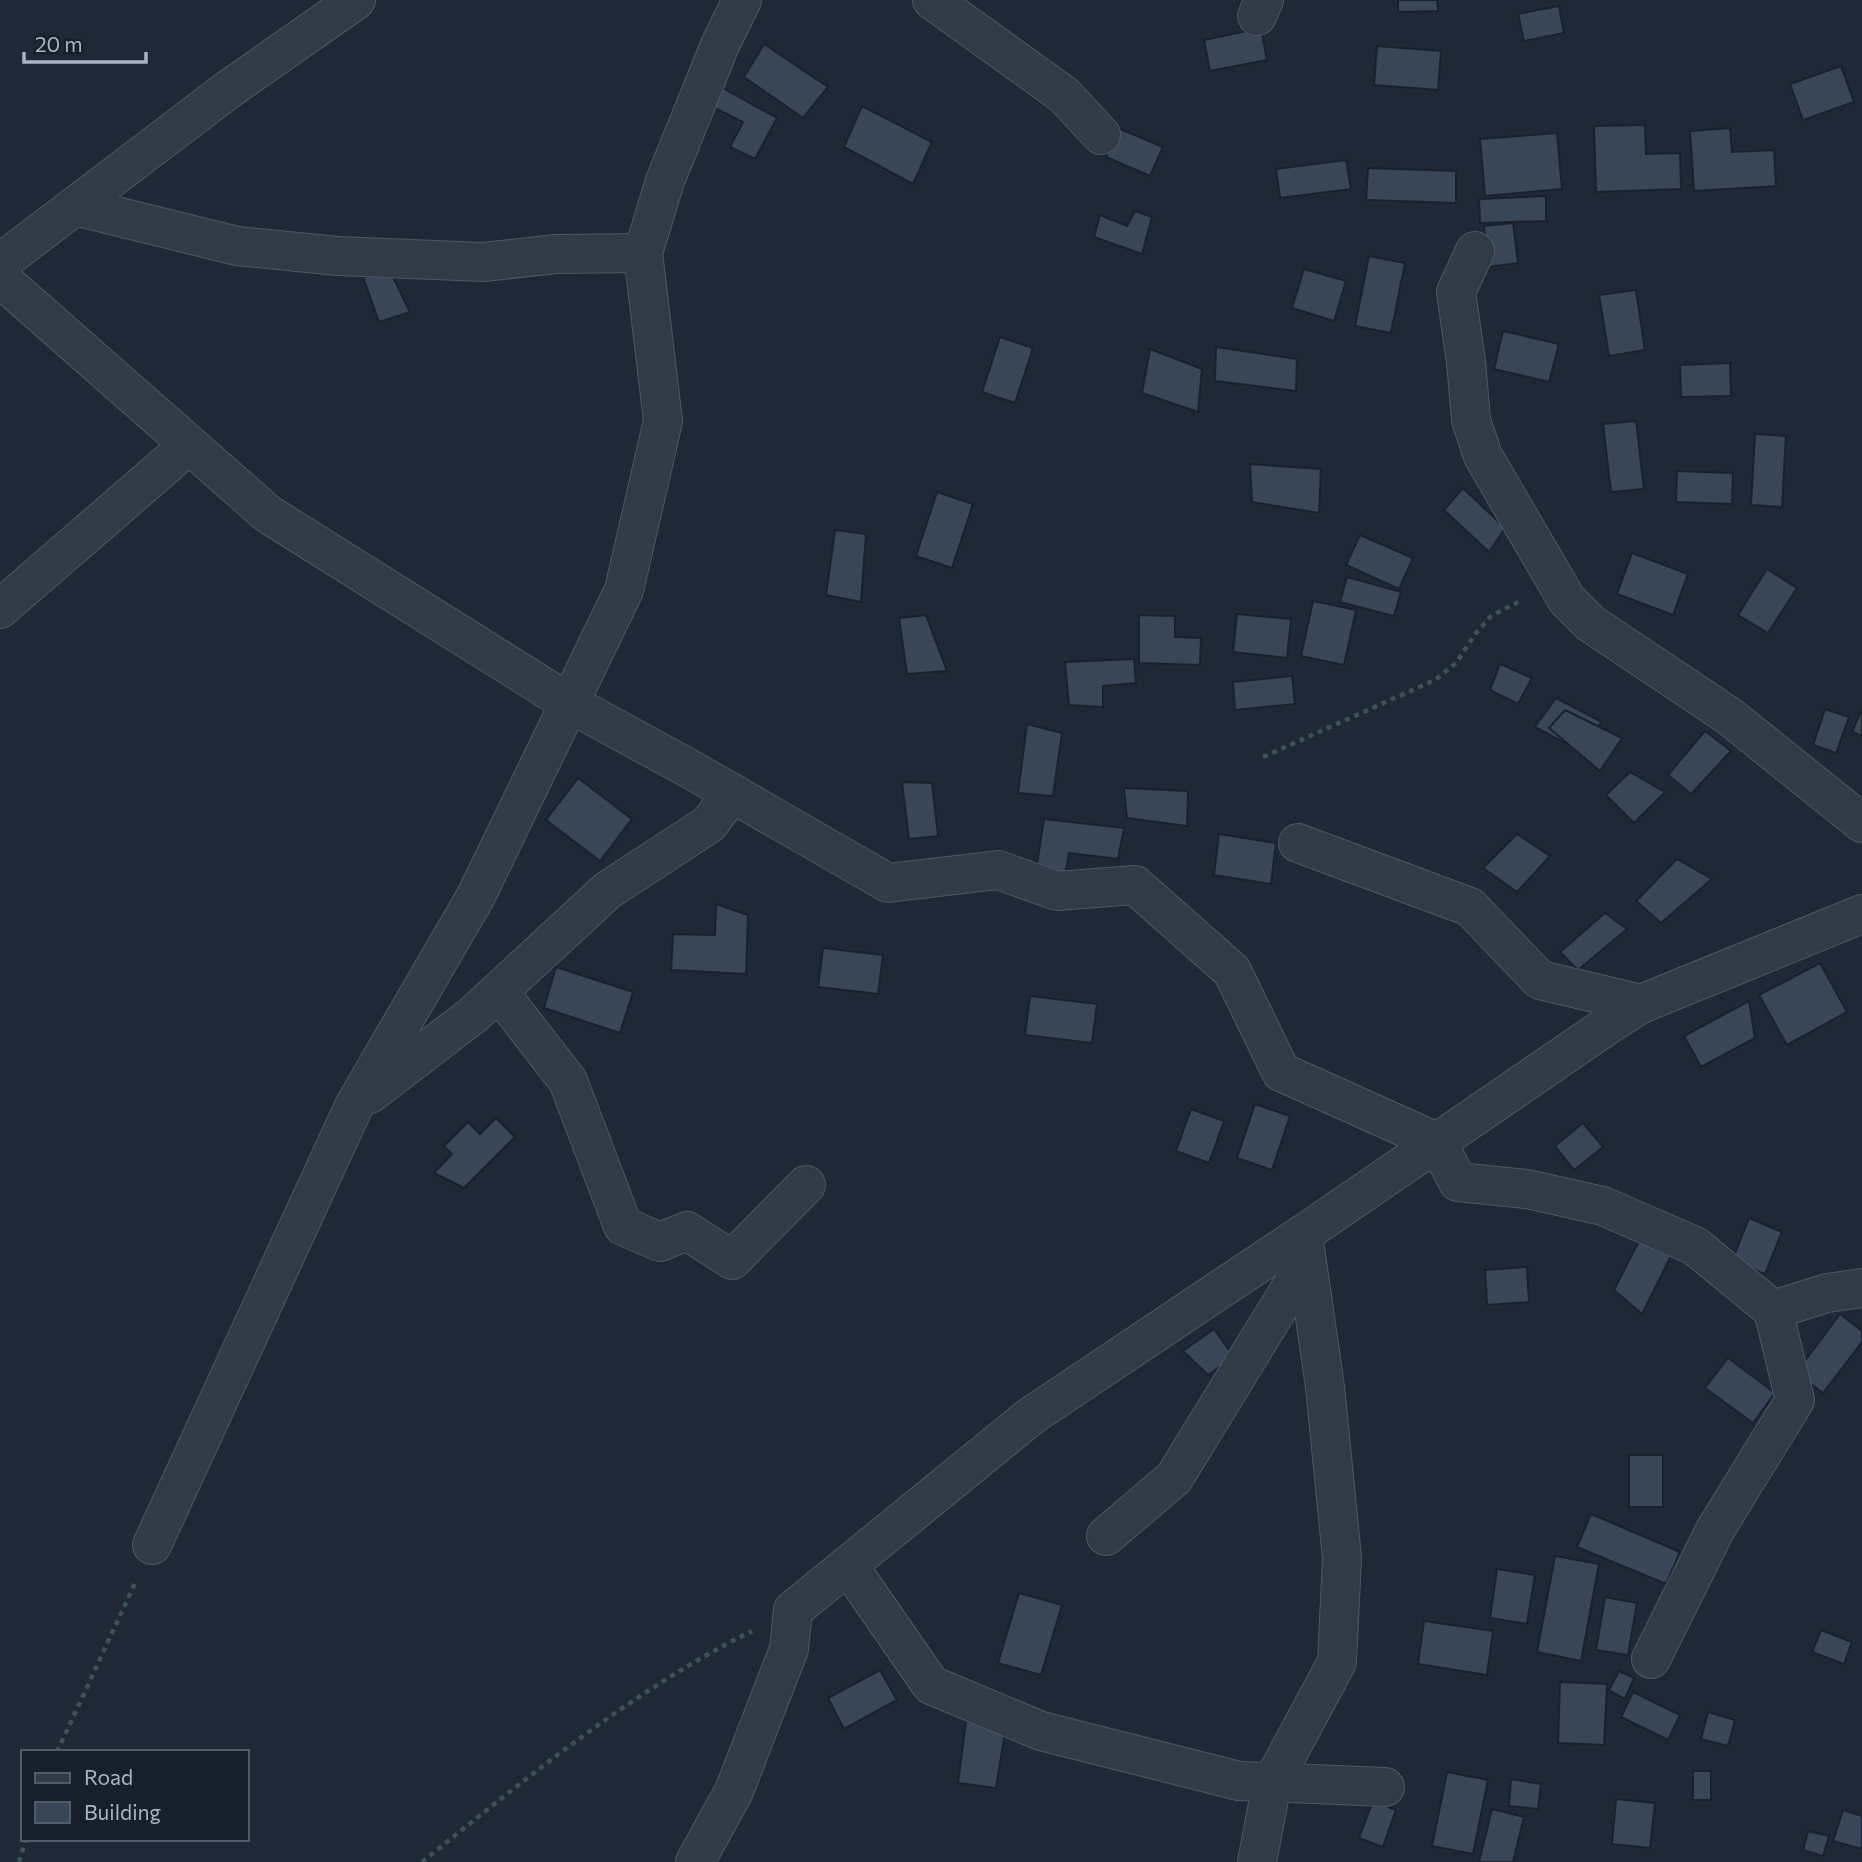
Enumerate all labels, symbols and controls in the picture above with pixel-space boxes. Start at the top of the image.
scale bar [24,21,147,65]
text: 20 m [35,31,83,56]
legend [21,1750,248,1841]
text: Road [84,1764,133,1789]
text: Building [84,1799,161,1824]

